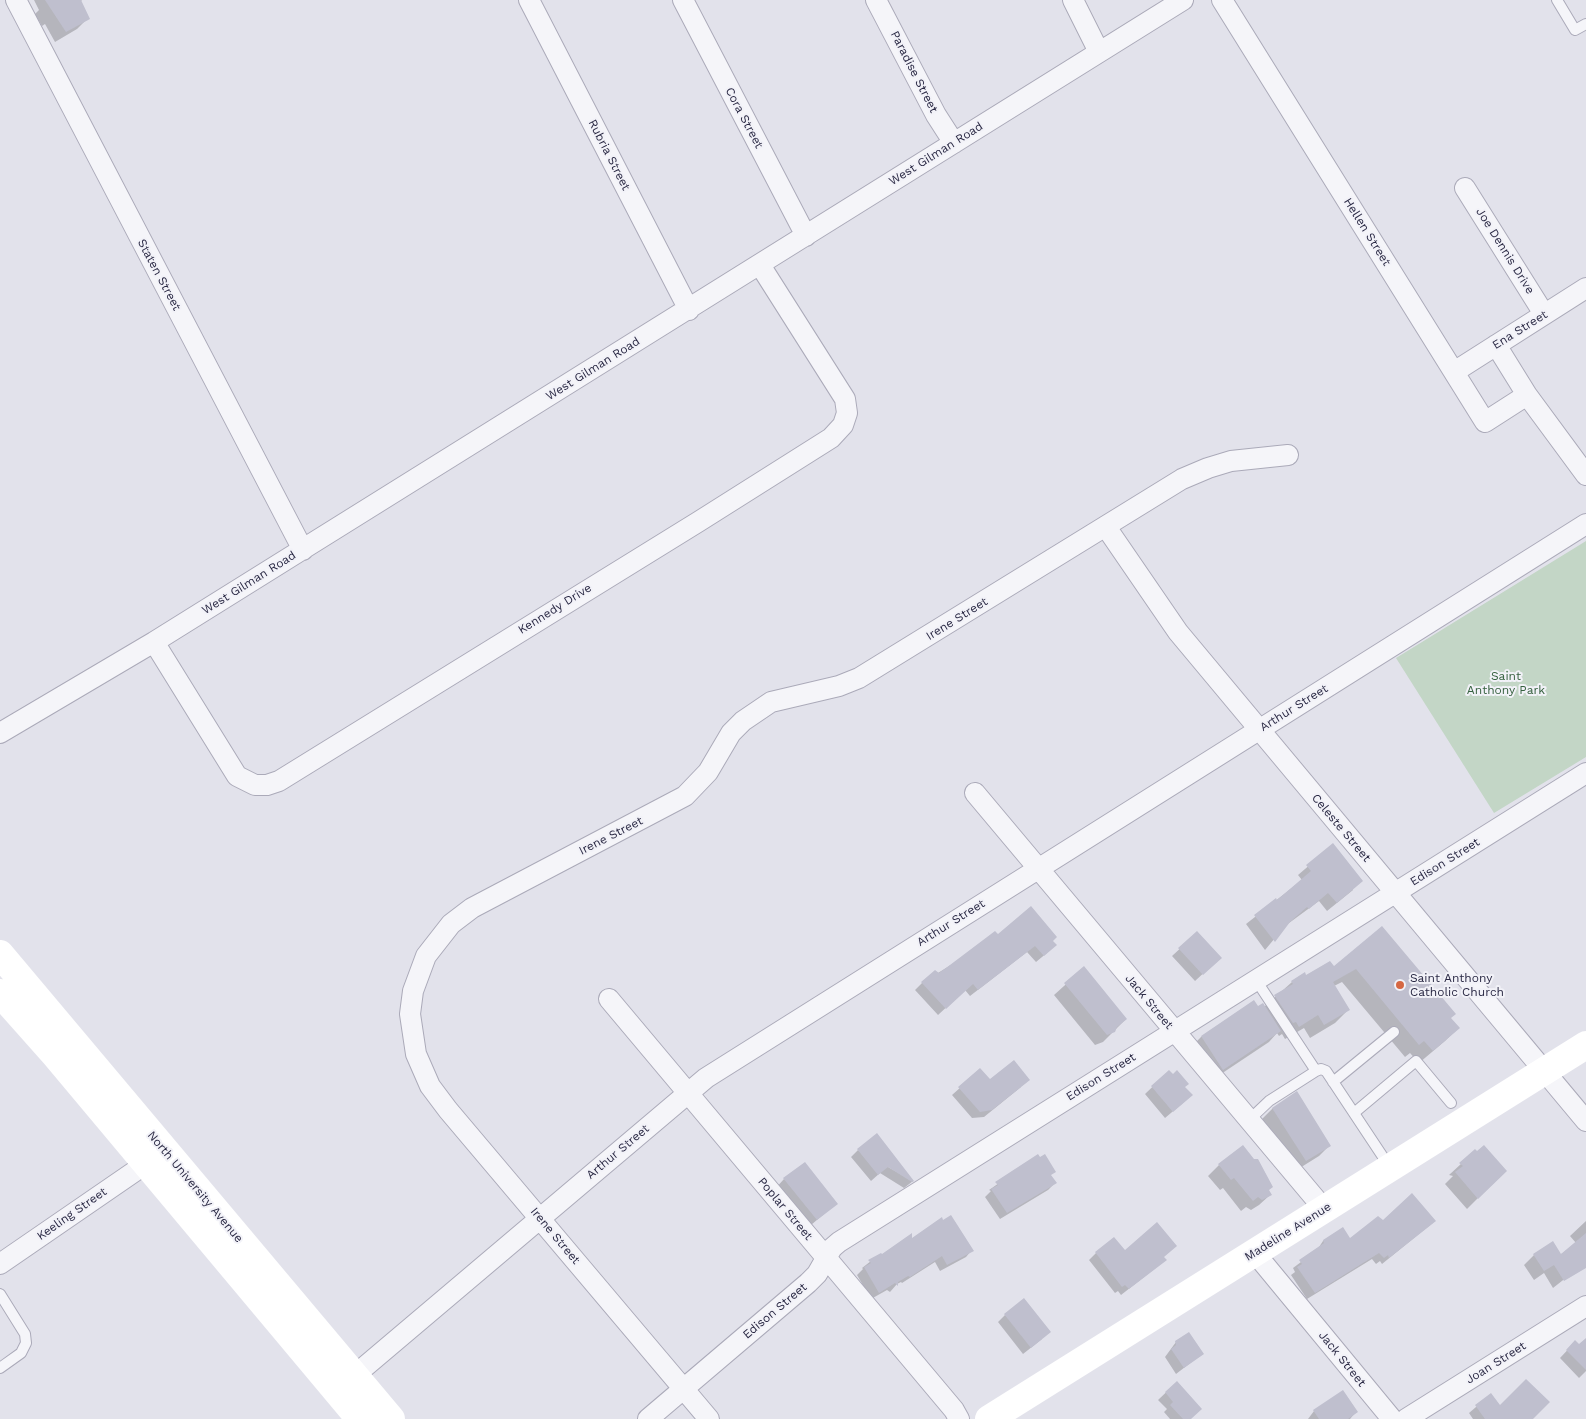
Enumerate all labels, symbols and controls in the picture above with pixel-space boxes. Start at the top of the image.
street label: Paradise Street [887,29,941,115]
street label: Cora Street [722,85,766,151]
street label: Rubria Street [585,117,633,193]
street label: West Gilman Road [886,119,986,189]
street label: Hellen Street [1340,195,1394,269]
street label: Joe Dennis Drive [1473,205,1537,297]
street label: Staten Street [134,237,184,313]
street label: Ena Street [1490,307,1550,353]
street label: West Gilman Road [543,334,643,404]
street label: West Gilman Road [199,548,299,618]
street label: Kennedy Drive [516,581,594,637]
street label: Irene Street [924,594,990,644]
park label: Saint Anthony Park [1467,669,1545,697]
street label: Arthur Street [1257,681,1331,735]
street label: Celeste Street [1308,791,1374,865]
street label: Irene Street [577,814,645,858]
street label: Edison Street [1408,835,1482,889]
street label: Arthur Street [914,896,988,950]
place label: Saint Anthony Catholic Church [1410,971,1504,999]
street label: Jack Street [1122,972,1176,1032]
marker: Saint Anthony Catholic Church [1394,979,1406,991]
street label: Edison Street [1064,1050,1138,1104]
street label: Arthur Street [584,1122,652,1182]
street label: North University Avenue [144,1128,246,1246]
street label: Poplar Street [755,1175,815,1243]
street label: Keeling Street [34,1185,110,1243]
street label: Madeline Avenue [1242,1200,1334,1264]
street label: Irene Street [527,1205,583,1267]
street label: Edison Street [740,1280,810,1342]
street label: Jack Street [1315,1328,1369,1390]
street label: Joan Street [1463,1339,1529,1387]

